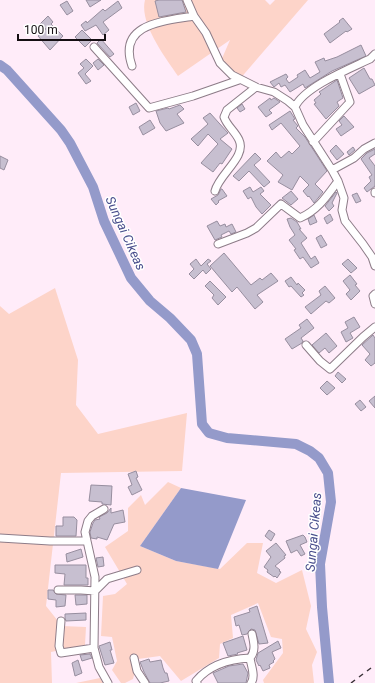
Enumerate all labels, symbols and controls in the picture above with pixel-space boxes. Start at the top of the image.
scale bar [18,16,105,42]
text: 100 m [24,23,58,37]
water label: Sungai Cikeas [103,194,149,273]
water label: Sungai Cikeas [303,491,324,572]

